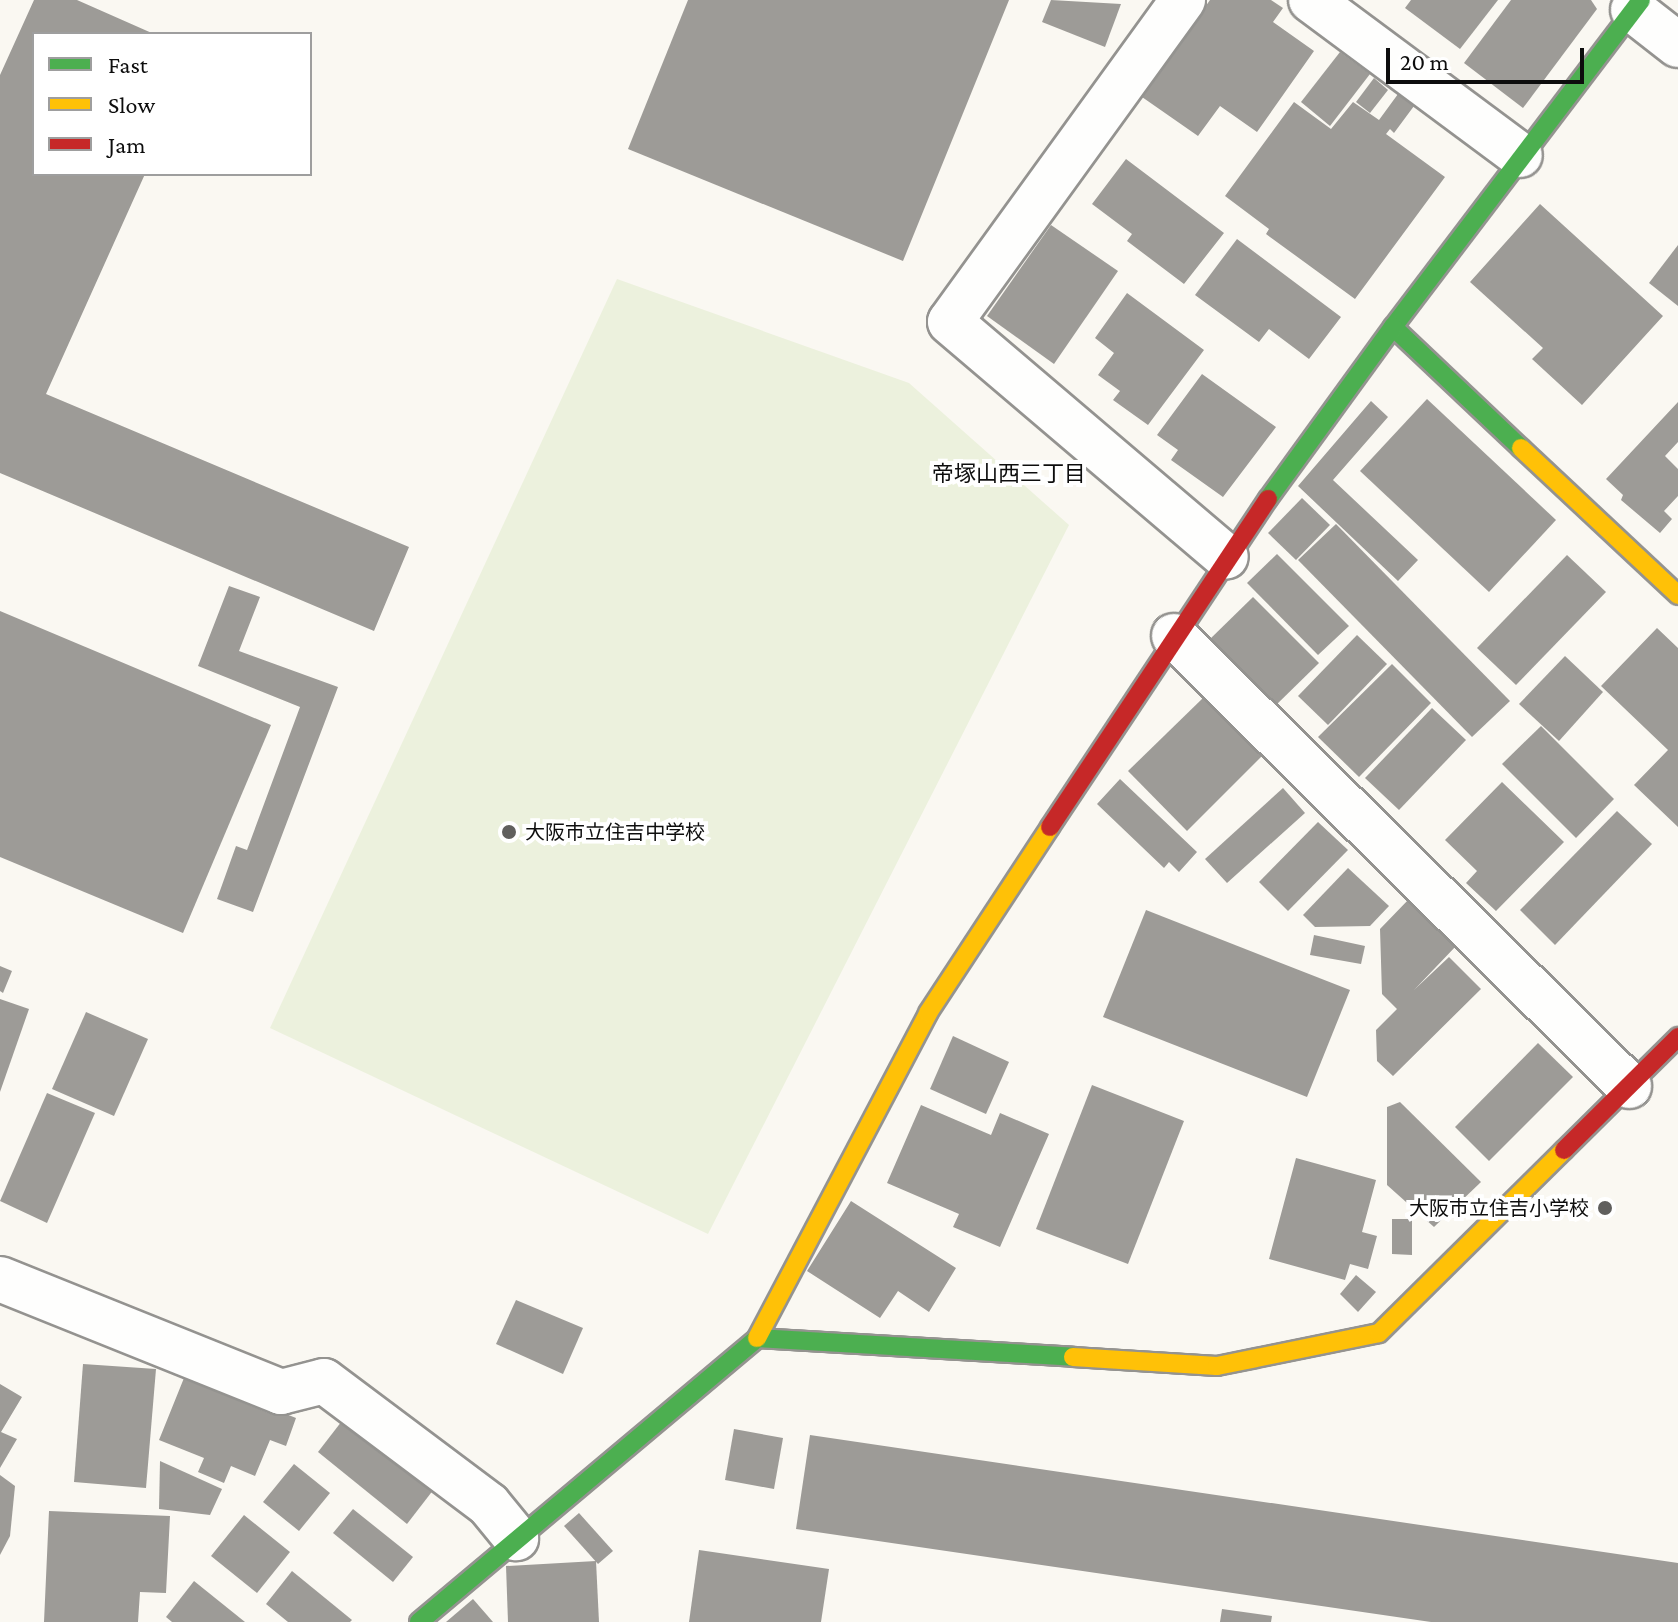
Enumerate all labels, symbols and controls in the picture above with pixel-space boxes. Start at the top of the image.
legend [32,32,312,176]
scale bar [1390,32,1588,82]
text: 20 m [1400,48,1449,75]
text: Fast [108,51,148,78]
text: Slow [108,91,155,118]
text: Jam [108,131,146,158]
district label: 帝塚山西三丁目 [932,461,1086,487]
place label: 大阪市立住吉中学校 [525,820,705,844]
marker: 大阪市立住吉中学校 [500,823,518,841]
place label: 大阪市立住吉小学校 [1409,1196,1589,1220]
marker: 大阪市立住吉小学校 [1596,1199,1614,1217]

